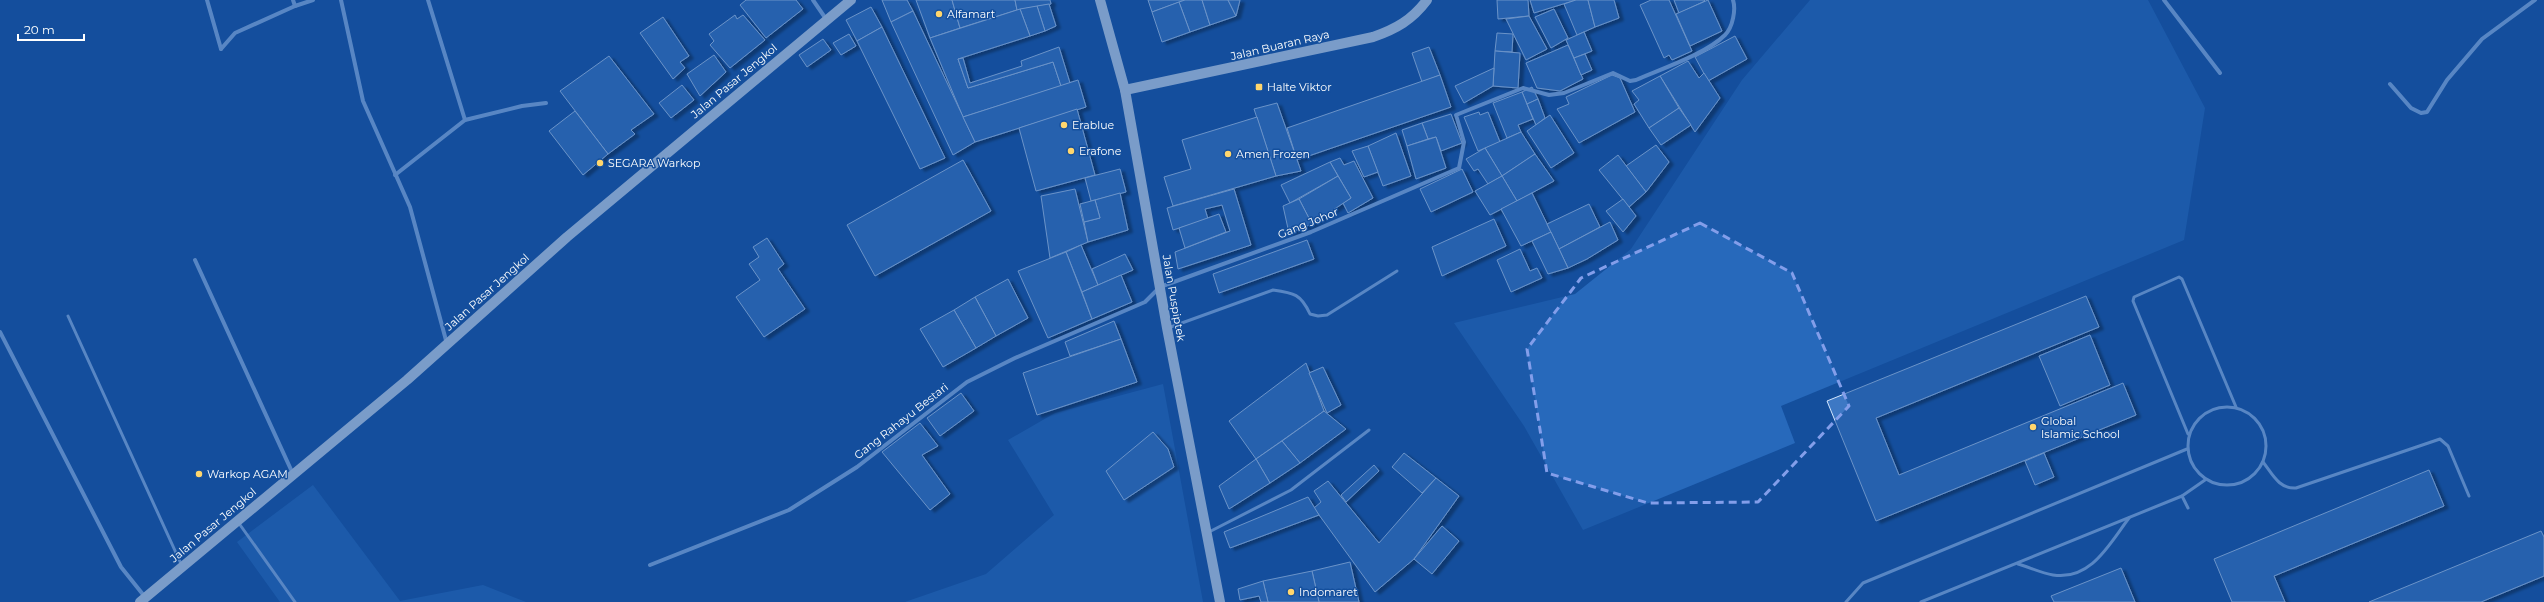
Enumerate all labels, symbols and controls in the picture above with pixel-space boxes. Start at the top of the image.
place label: Alfamart [947,7,996,21]
marker: Alfamart [934,9,944,19]
scale bar [18,16,84,42]
text: 20 m [24,22,55,37]
street label: Jalan Buaran Raya [1228,27,1331,63]
street label: Jalan Pasar Jengkol [687,41,780,122]
place label: Halte Viktor [1267,80,1332,94]
marker: Halte Viktor [1254,82,1264,92]
place label: Erablue [1072,118,1115,132]
marker: Erablue [1059,120,1069,130]
place label: Erafone [1079,144,1122,158]
marker: Erafone [1066,146,1076,156]
place label: Amen Frozen [1236,147,1310,161]
marker: Amen Frozen [1223,149,1233,159]
place label: SEGARA Warkop [608,156,700,170]
marker: SEGARA Warkop [595,158,605,168]
street label: Gang Johor [1276,205,1340,241]
street label: Jalan Pasar Jengkol [441,251,532,334]
street label: Jalan Puspiptek [1159,253,1189,343]
street label: Gang Rahayu Bestari [851,380,951,462]
place label: Global Islamic School [2041,414,2120,441]
marker: Global Islamic School [2028,422,2038,432]
place label: Warkop AGAM [207,467,288,481]
marker: Warkop AGAM [194,469,204,479]
street label: Jalan Pasar Jengkol [166,485,259,566]
place label: Indomaret [1299,585,1358,599]
marker: Indomaret [1286,587,1296,597]

